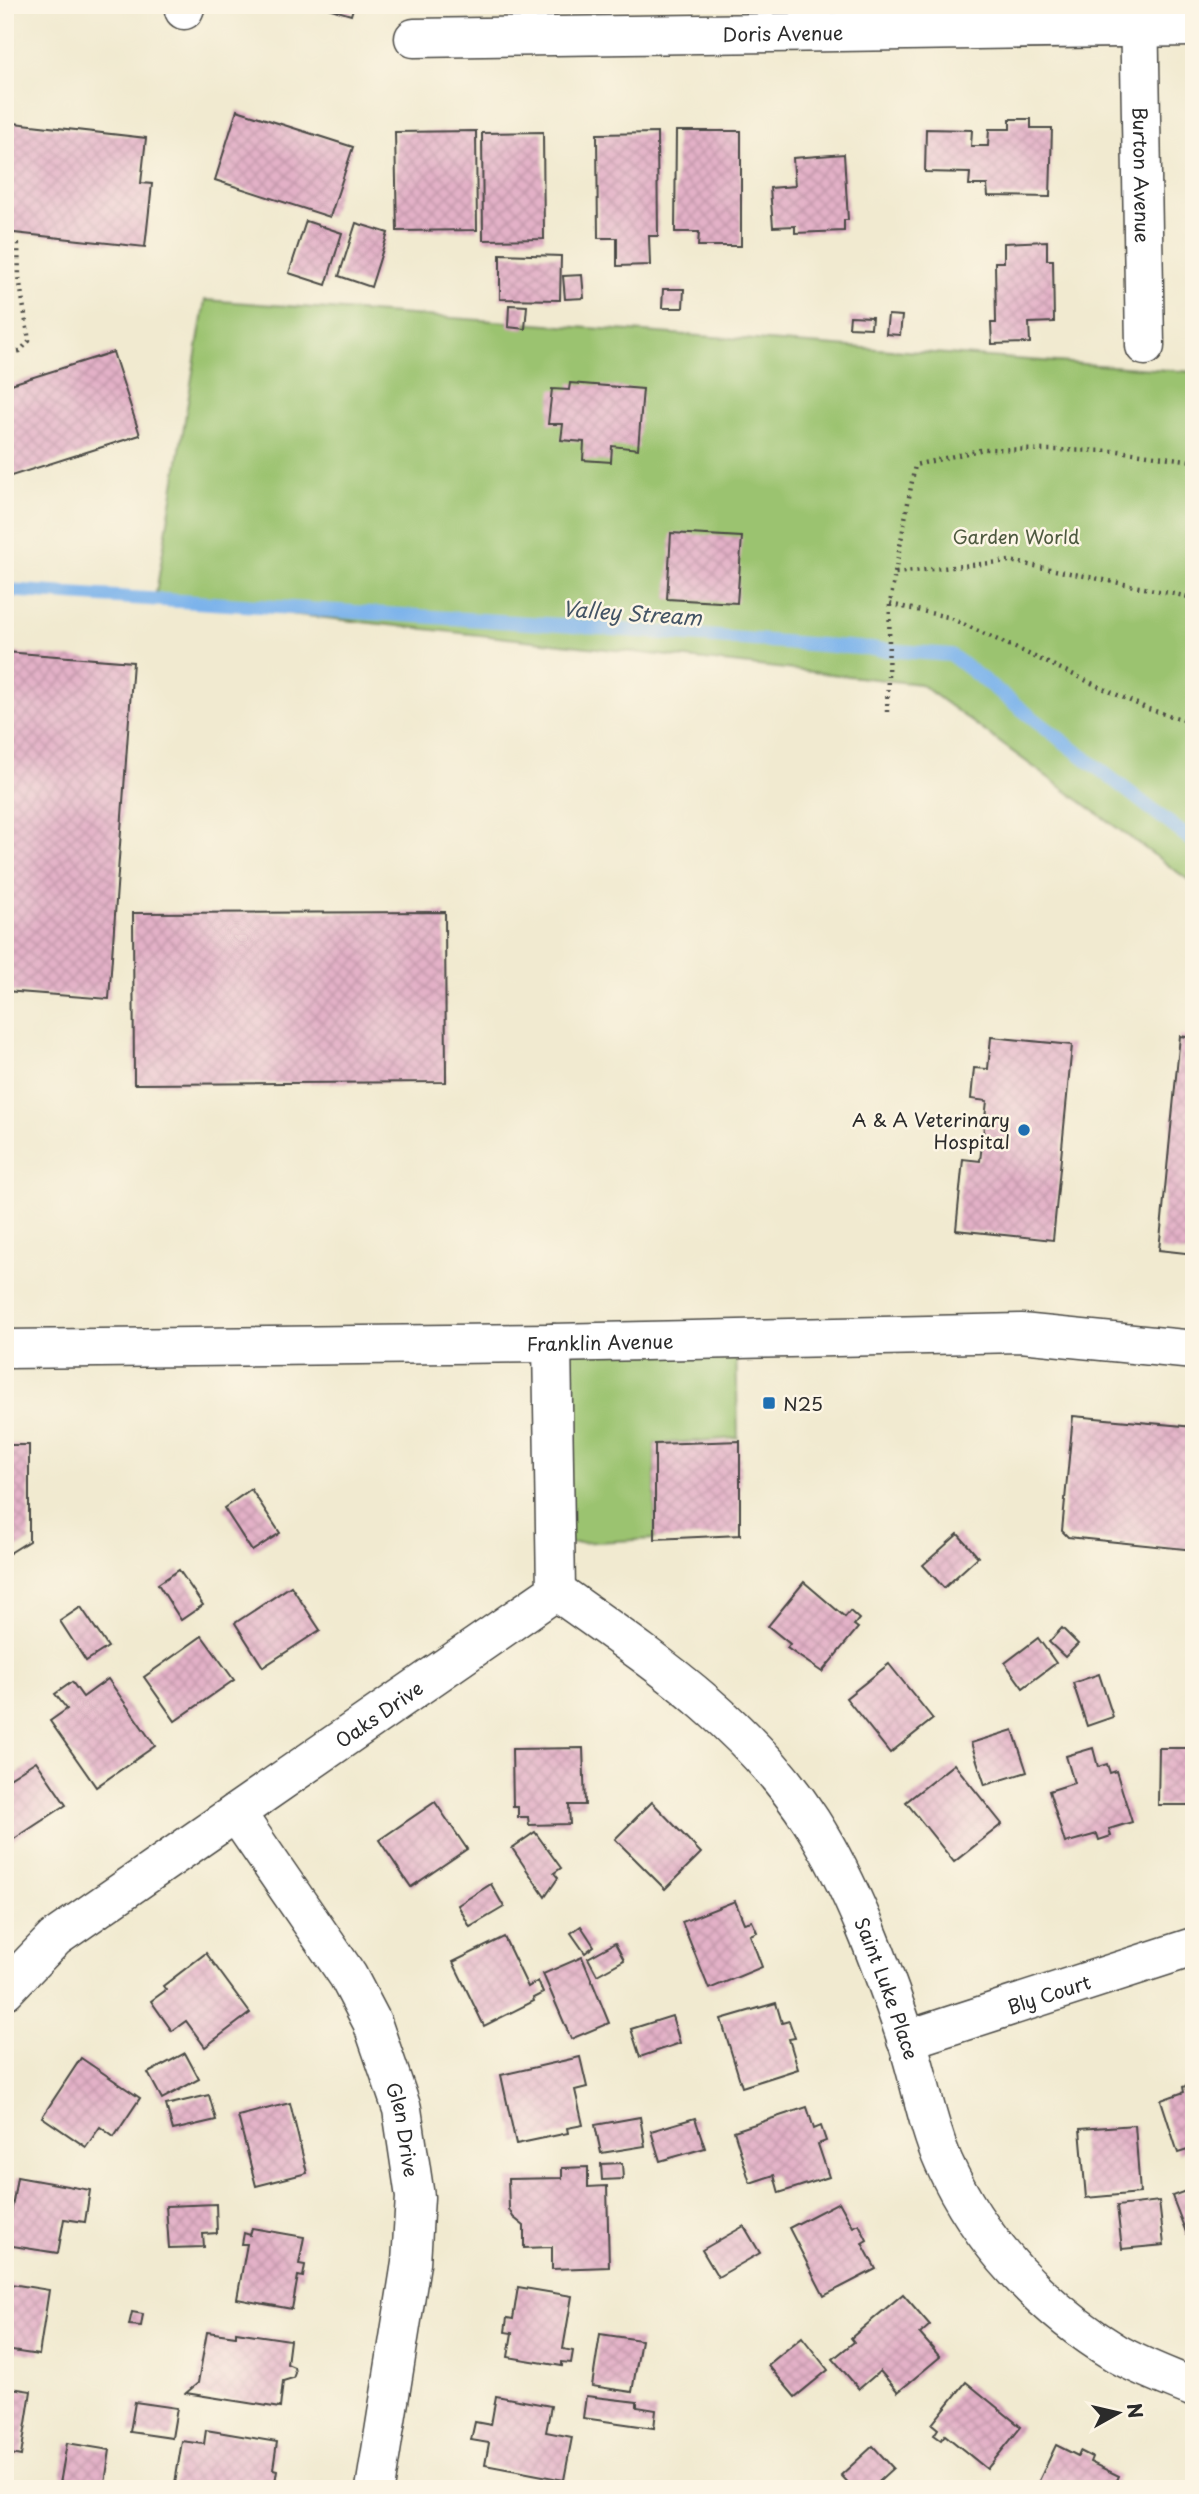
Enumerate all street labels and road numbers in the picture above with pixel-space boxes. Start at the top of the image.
street label: Doris Avenue [722,18,843,48]
street label: Burton Avenue [1127,107,1157,243]
street label: Franklin Avenue [526,1326,674,1357]
street label: Oaks Drive [329,1674,428,1754]
street label: Saint Luke Place [848,1913,926,2063]
street label: Bly Court [1003,1967,1094,2020]
street label: Glen Drive [380,2078,426,2179]

